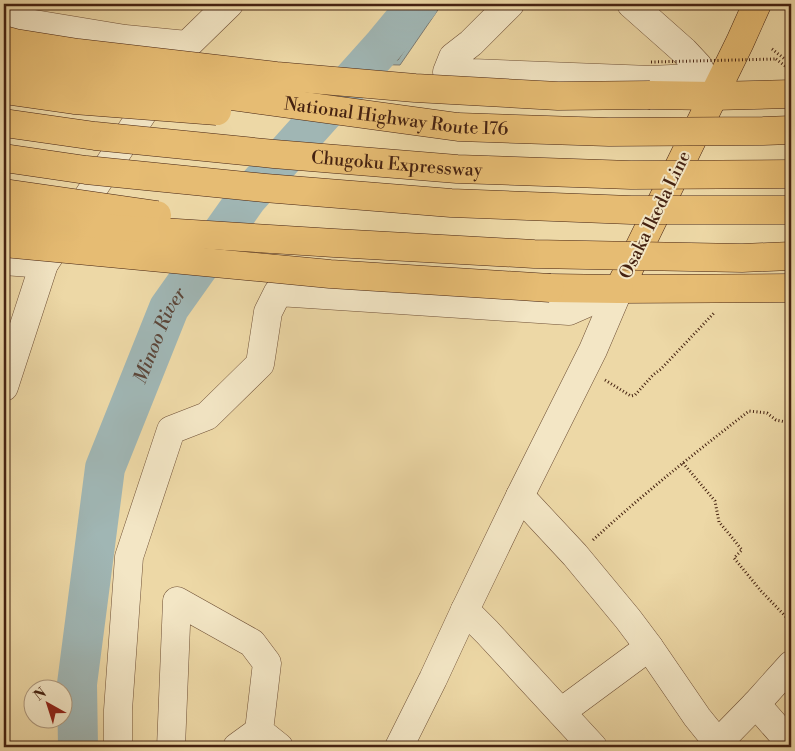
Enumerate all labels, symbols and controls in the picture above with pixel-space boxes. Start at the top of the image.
street label: National Highway Route 176 [283,92,509,140]
street label: Chugoku Expressway [310,146,483,181]
street label: Osaka Ikeda Line [614,147,696,283]
water label: Minoo River [128,282,192,387]
north arrow [22,678,72,728]
text: N [30,684,50,705]

